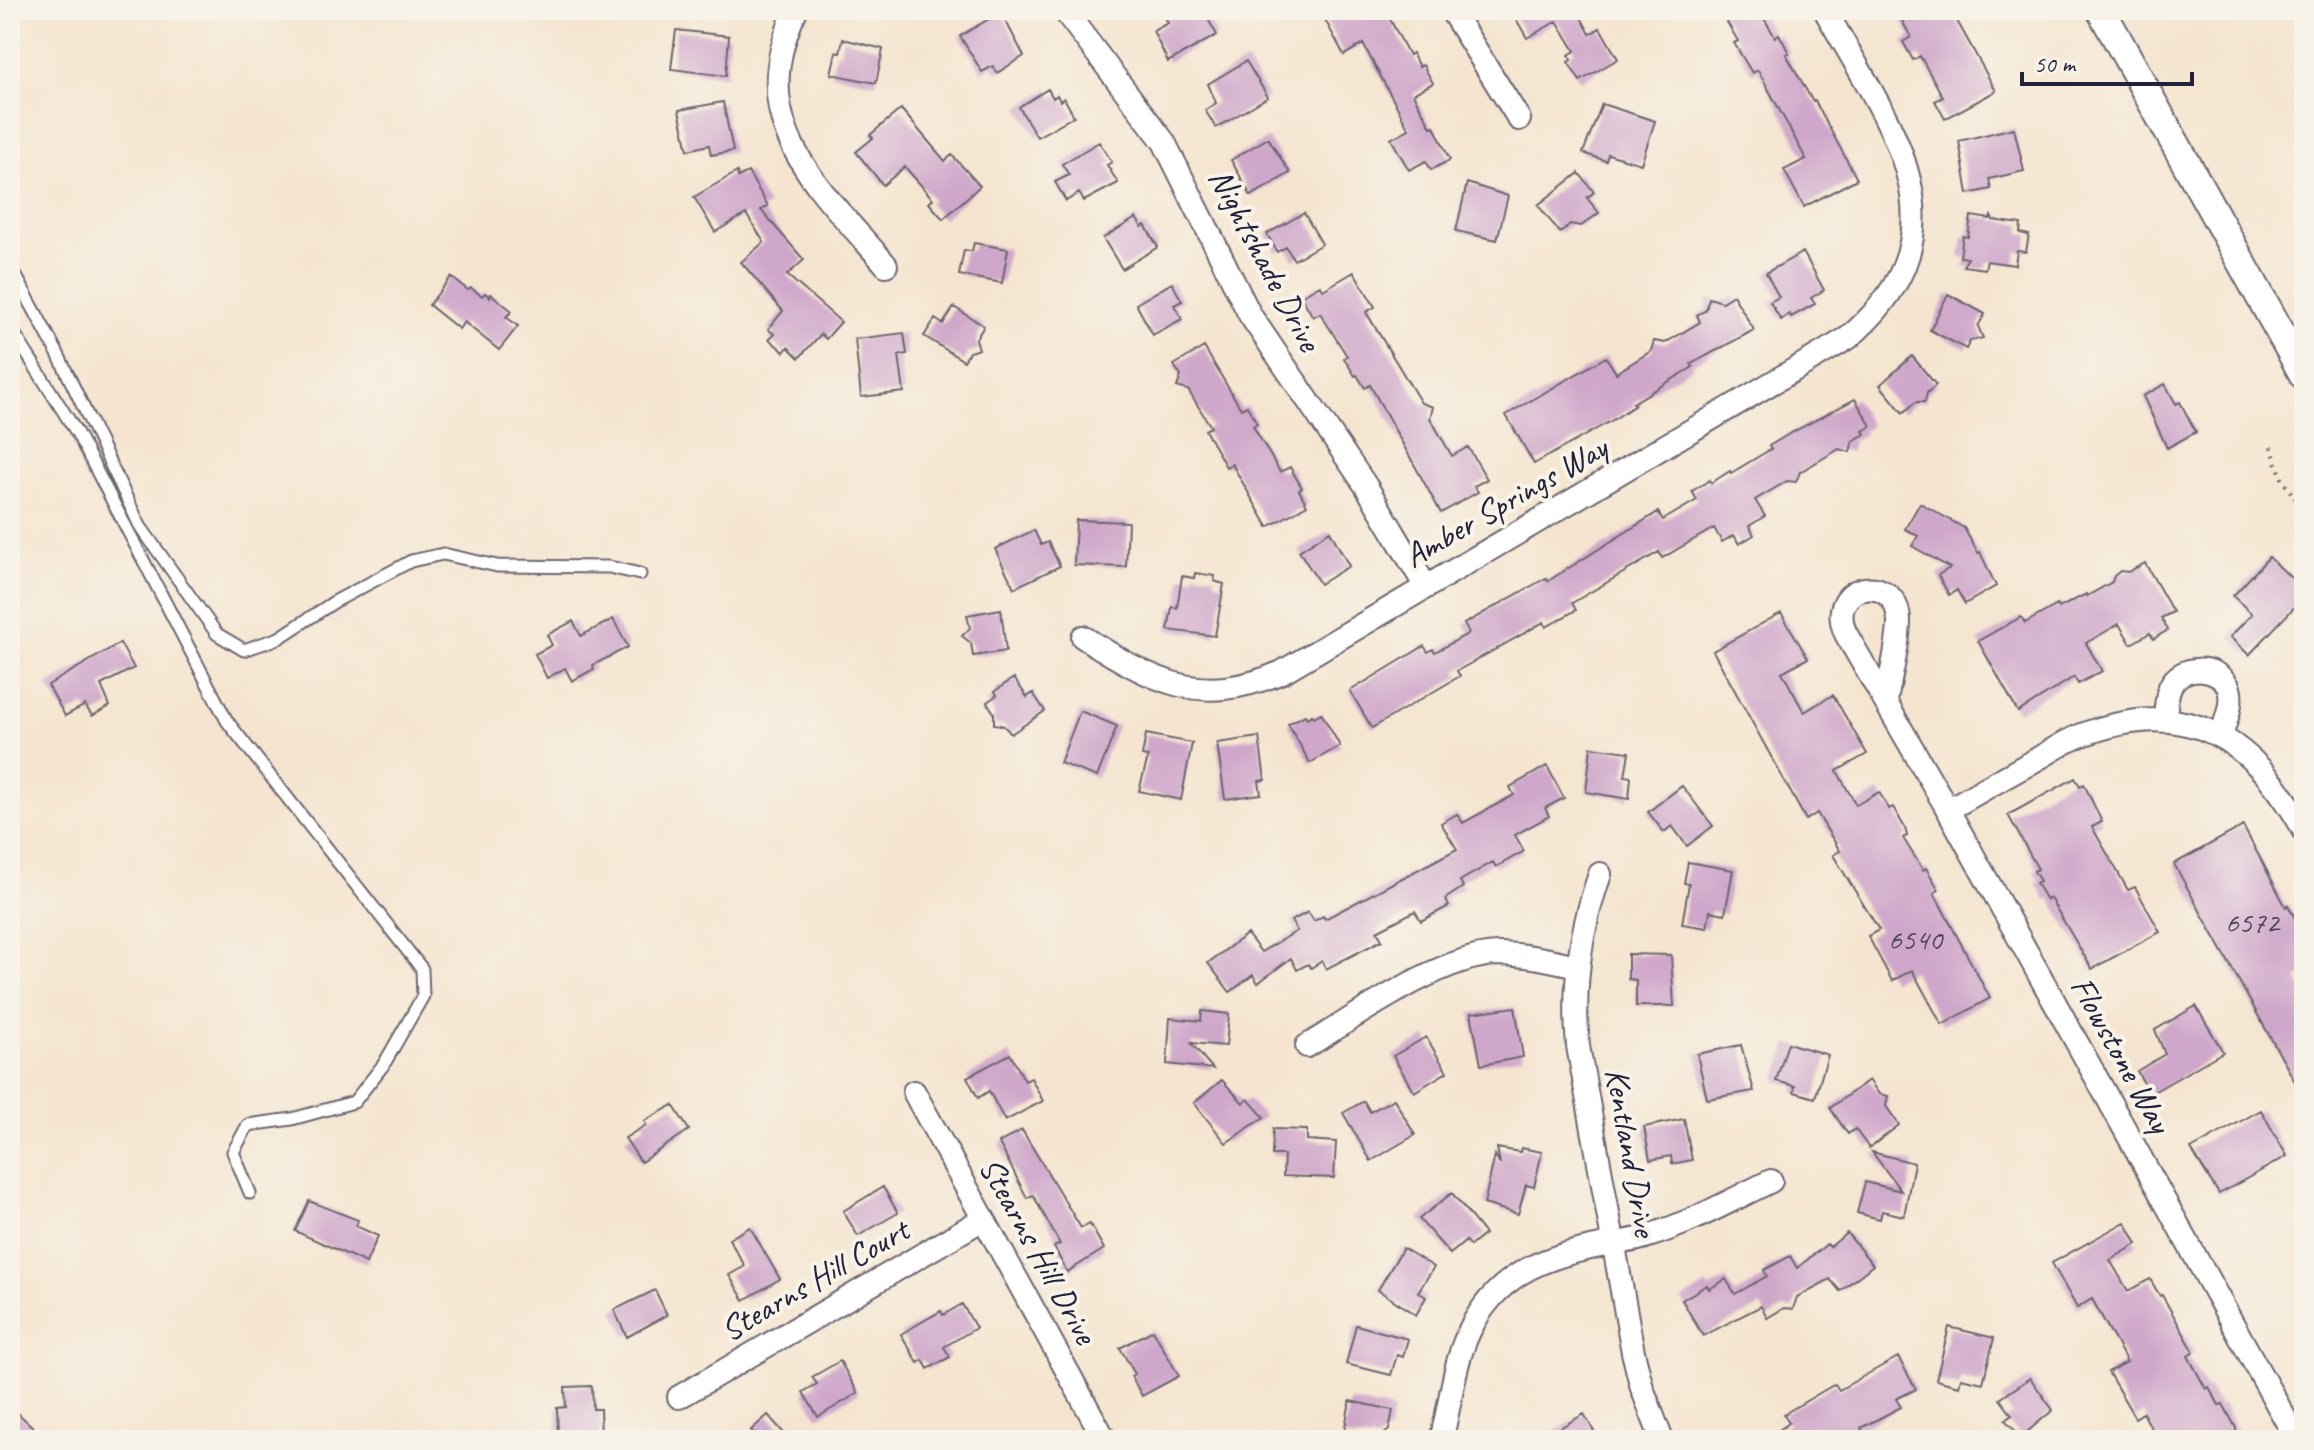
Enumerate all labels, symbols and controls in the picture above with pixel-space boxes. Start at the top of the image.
scale bar [2022,36,2192,86]
text: 50 m [2034,49,2077,79]
street label: Nightshade Drive [1199,161,1333,360]
street label: Amber Springs Way [1396,424,1617,577]
house number: 6572 [2225,903,2282,941]
house number: 6540 [1888,920,1945,958]
street label: Flowstone Way [2061,969,2184,1143]
street label: Kentland Drive [1596,1065,1668,1242]
street label: Stearns Hill Drive [970,1150,1108,1353]
street label: Stearns Hill Court [712,1206,919,1351]

